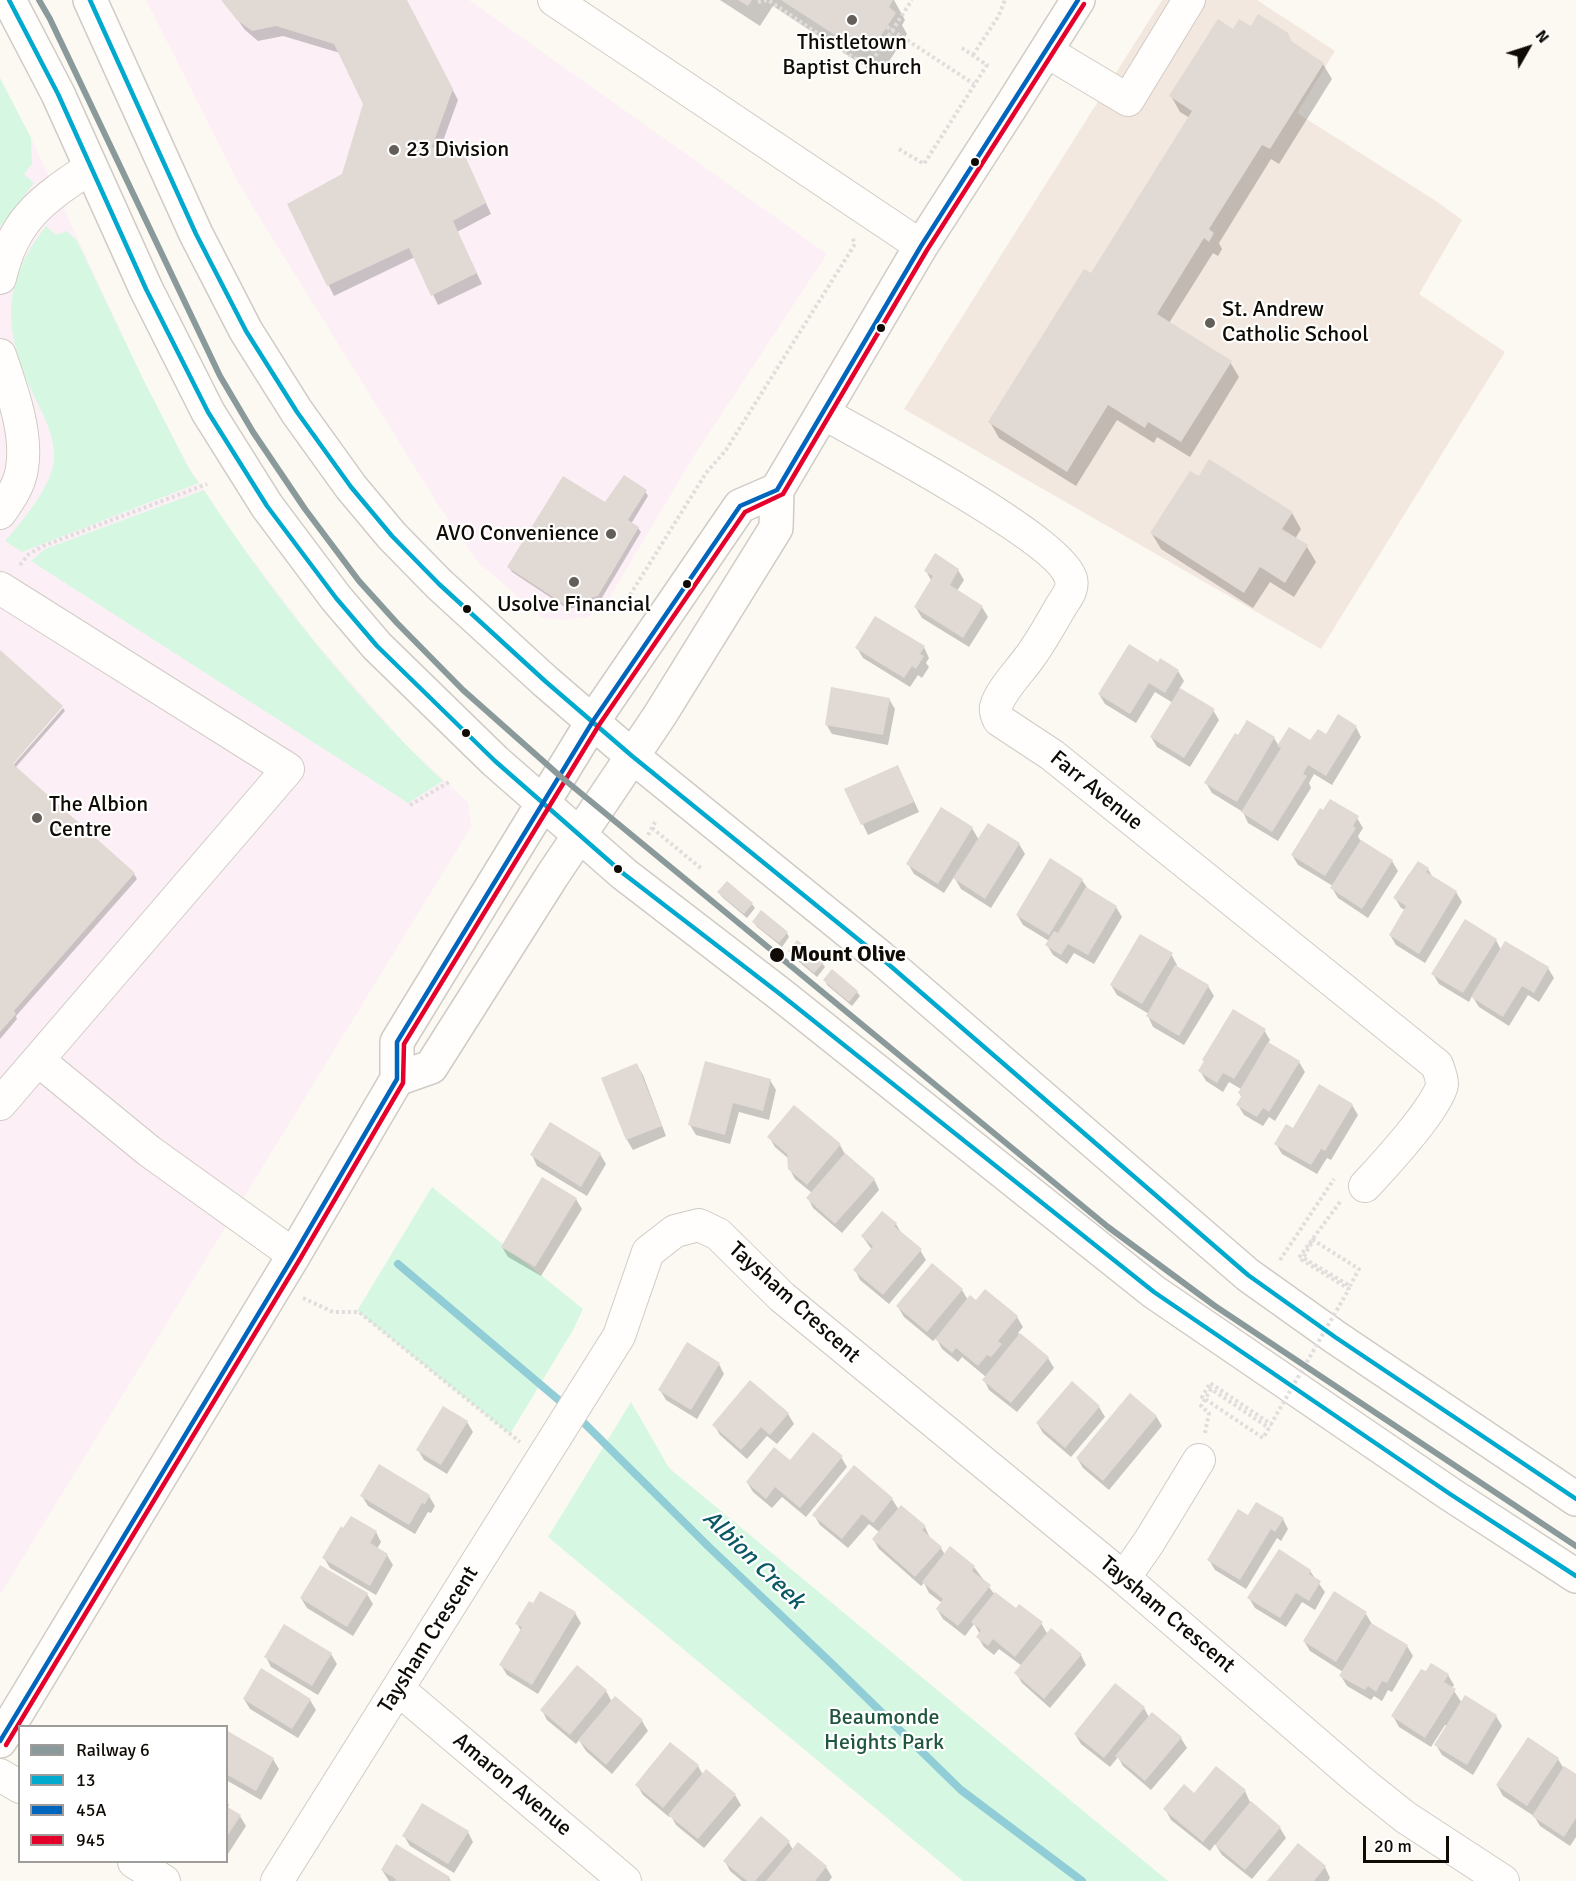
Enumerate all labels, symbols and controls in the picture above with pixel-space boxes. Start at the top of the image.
marker: Thistletown Baptist Church [845,13,859,27]
north arrow [1498,18,1558,78]
text: N [1531,26,1553,47]
place label: Thistletown Baptist Church [782,30,922,82]
place label: 23 Division [406,137,509,163]
marker: 23 Division [387,143,401,157]
unlabelled marker [969,156,981,168]
place label: St. Andrew Catholic School [1222,297,1369,348]
marker: St. Andrew Catholic School [1203,316,1217,330]
unlabelled marker [875,322,887,334]
place label: AVO Convenience [436,521,599,547]
marker: AVO Convenience [604,527,618,541]
marker: Usolve Financial [567,575,581,589]
unlabelled marker [681,578,693,590]
place label: Usolve Financial [497,592,651,618]
unlabelled marker [461,603,473,615]
unlabelled marker [460,727,472,739]
street label: Farr Avenue [1044,746,1148,836]
place label: The Albion Centre [49,792,148,843]
marker: The Albion Centre [30,811,44,825]
unlabelled marker [612,863,624,875]
place label: Mount Olive [790,942,906,968]
marker: Mount Olive [768,946,786,964]
street label: Taysham Crescent [723,1237,865,1369]
water label: Albion Creek [696,1504,810,1616]
street label: Taysham Crescent [1094,1551,1240,1679]
street label: Taysham Crescent [373,1562,485,1718]
park label: Beaumonde Heights Park [824,1705,944,1756]
legend [18,1725,228,1863]
street label: Amaron Avenue [447,1728,577,1842]
text: Railway 6 [76,1739,150,1761]
text: 13 [76,1769,95,1791]
text: 45A [76,1799,106,1821]
scale bar [1366,1824,1452,1862]
text: 945 [76,1829,105,1851]
text: 20 m [1374,1835,1412,1857]

